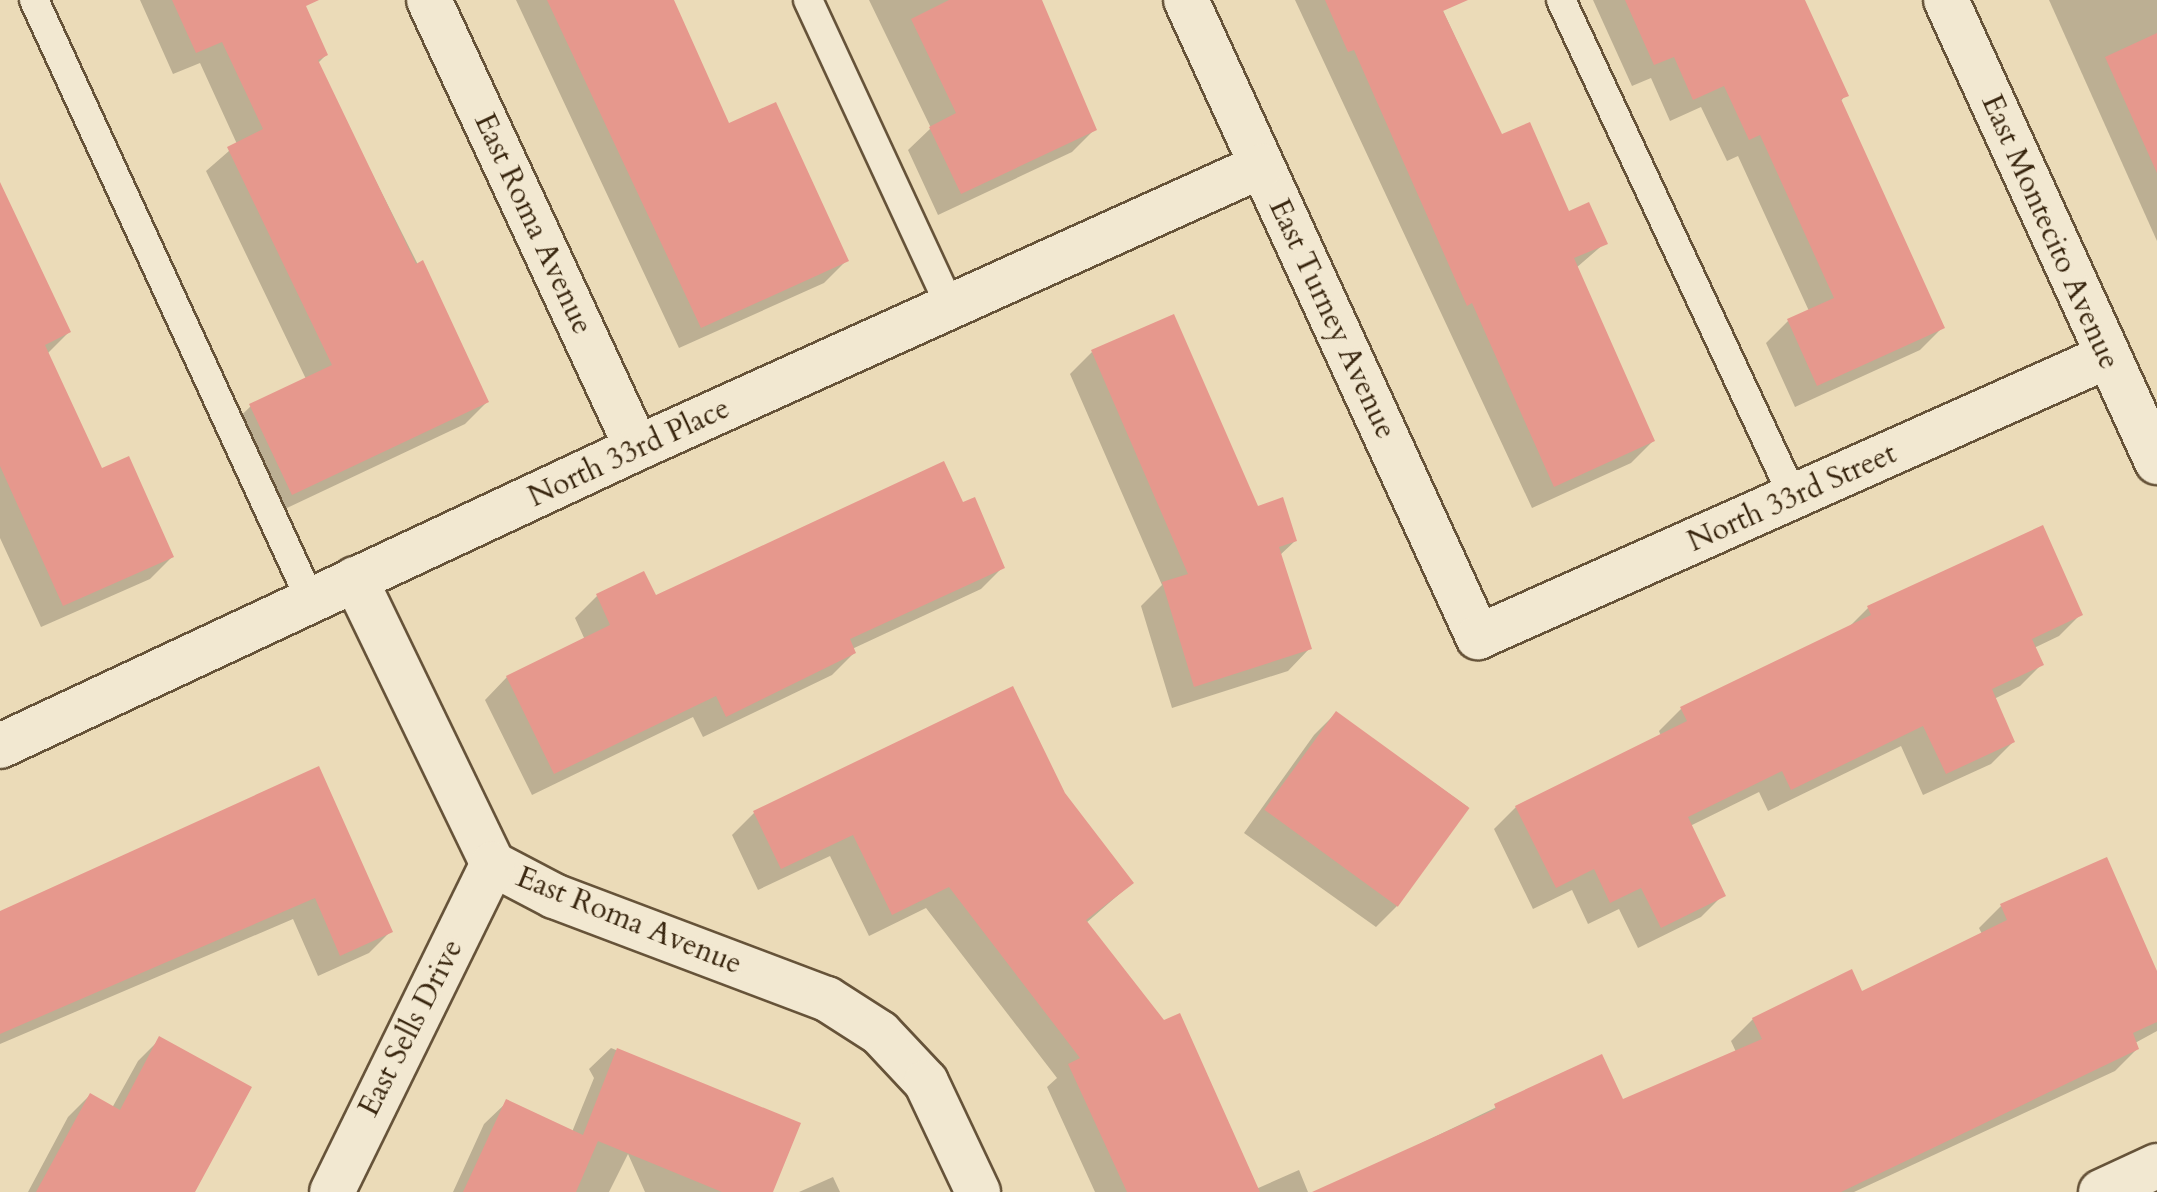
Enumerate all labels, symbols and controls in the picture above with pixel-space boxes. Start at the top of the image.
street label: East Montecito Avenue [1973,89,2127,375]
street label: East Roma Avenue [466,108,600,340]
street label: East Turney Avenue [1261,193,1403,445]
street label: North 33rd Place [523,391,735,515]
street label: North 33rd Street [1682,436,1902,560]
street label: East Roma Avenue [511,859,747,983]
street label: East Sells Drive [351,934,471,1122]

